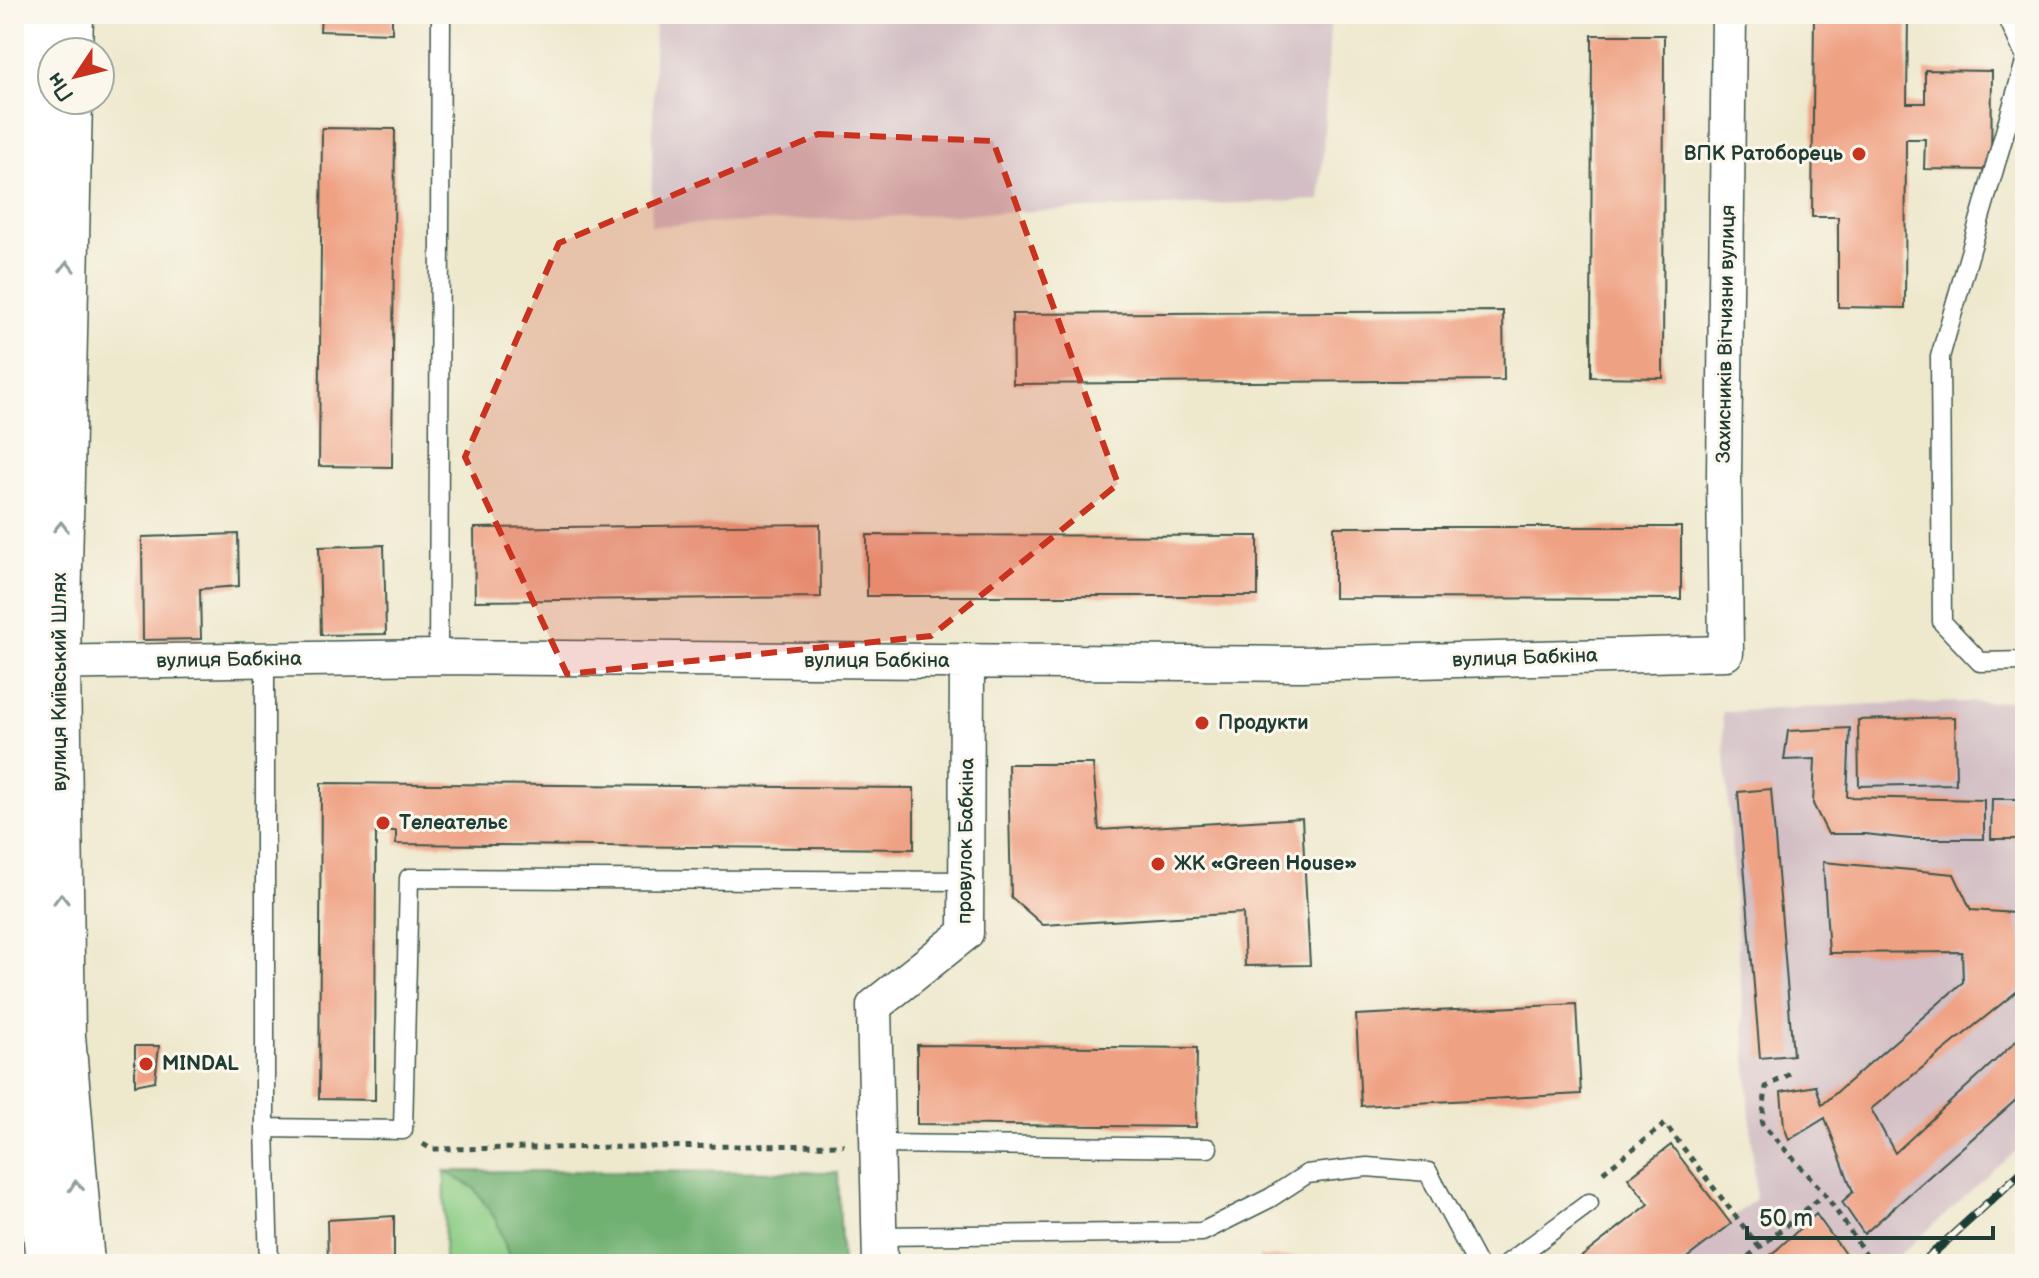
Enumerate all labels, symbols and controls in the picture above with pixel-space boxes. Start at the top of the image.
north arrow [36,36,116,116]
text: Пн [41,67,80,106]
place label: ВПК Ратоборець [1684,142,1844,166]
marker: ВПК Ратоборець [1850,145,1868,163]
street label: Захисників Вітчизни вулиця [1712,205,1740,463]
one-way arrow [58,260,76,273]
one-way arrow [52,520,70,533]
street label: вулиця Київський Шлях [48,573,72,791]
street label: вулиця Бабкіна [1452,643,1598,673]
street label: вулиця Бабкіна [156,647,302,673]
street label: вулиця Бабкіна [804,649,950,673]
place label: Продукти [1218,711,1309,735]
marker: Продукти [1193,714,1211,732]
street label: провулок Бабкіна [953,758,979,924]
place label: Телеательє [399,811,508,835]
marker: Телеательє [374,814,392,832]
place label: ЖК «Green House» [1174,852,1357,876]
marker: ЖК «Green House» [1149,855,1167,873]
one-way arrow [52,892,70,905]
place label: MINDAL [162,1052,239,1076]
marker: MINDAL [137,1055,155,1073]
one-way arrow [68,1179,85,1192]
scale bar [1747,1190,1993,1240]
text: 50 m [1759,1204,1813,1233]

